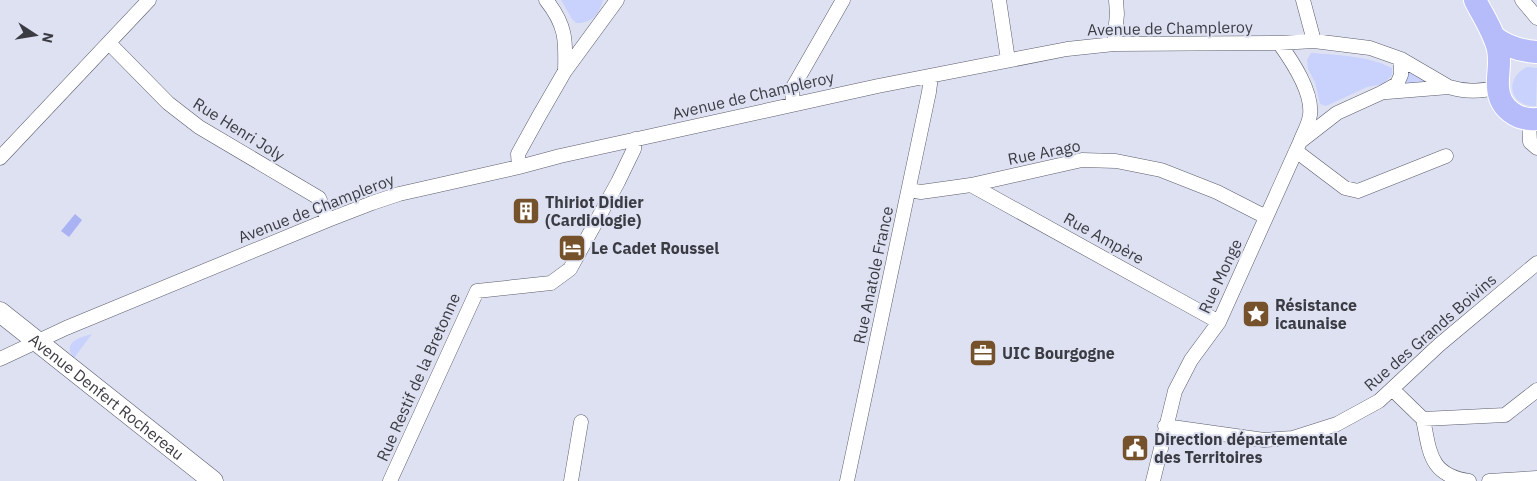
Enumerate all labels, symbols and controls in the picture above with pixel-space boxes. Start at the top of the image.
north arrow [10,10,60,60]
street label: Avenue de Champleroy [1087,17,1253,39]
text: N [38,31,58,45]
street label: Avenue de Champleroy [670,67,836,123]
street label: Rue Henri Joly [190,93,288,165]
street label: Rue Arago [1006,135,1082,169]
street label: Avenue de Champleroy [235,169,397,247]
place label: Thiriot Didier (Cardiologie) [545,192,644,230]
building icon: Thiriot Didier (Cardiologie) [511,196,541,226]
street label: Rue Anatole France [849,204,897,346]
street label: Rue Ampère [1060,208,1148,268]
hotel icon: Le Cadet Roussel [557,233,587,263]
street label: Rue Monge [1194,235,1246,317]
place label: Le Cadet Roussel [591,238,719,258]
street label: Rue des Grands Boivins [1360,269,1500,395]
street label: Rue Restif de la Bretonne [372,290,464,464]
place label: Résistance icaunaise [1275,295,1357,333]
place icon: Résistance icaunaise [1241,299,1271,329]
street label: Avenue Denfert Rochereau [25,329,188,464]
office icon: UIC Bourgogne [968,338,998,368]
place label: UIC Bourgogne [1002,343,1115,363]
place label: Direction départementale des Territoires [1154,429,1347,467]
public building icon: Direction départementale des Territoires [1120,433,1150,463]

